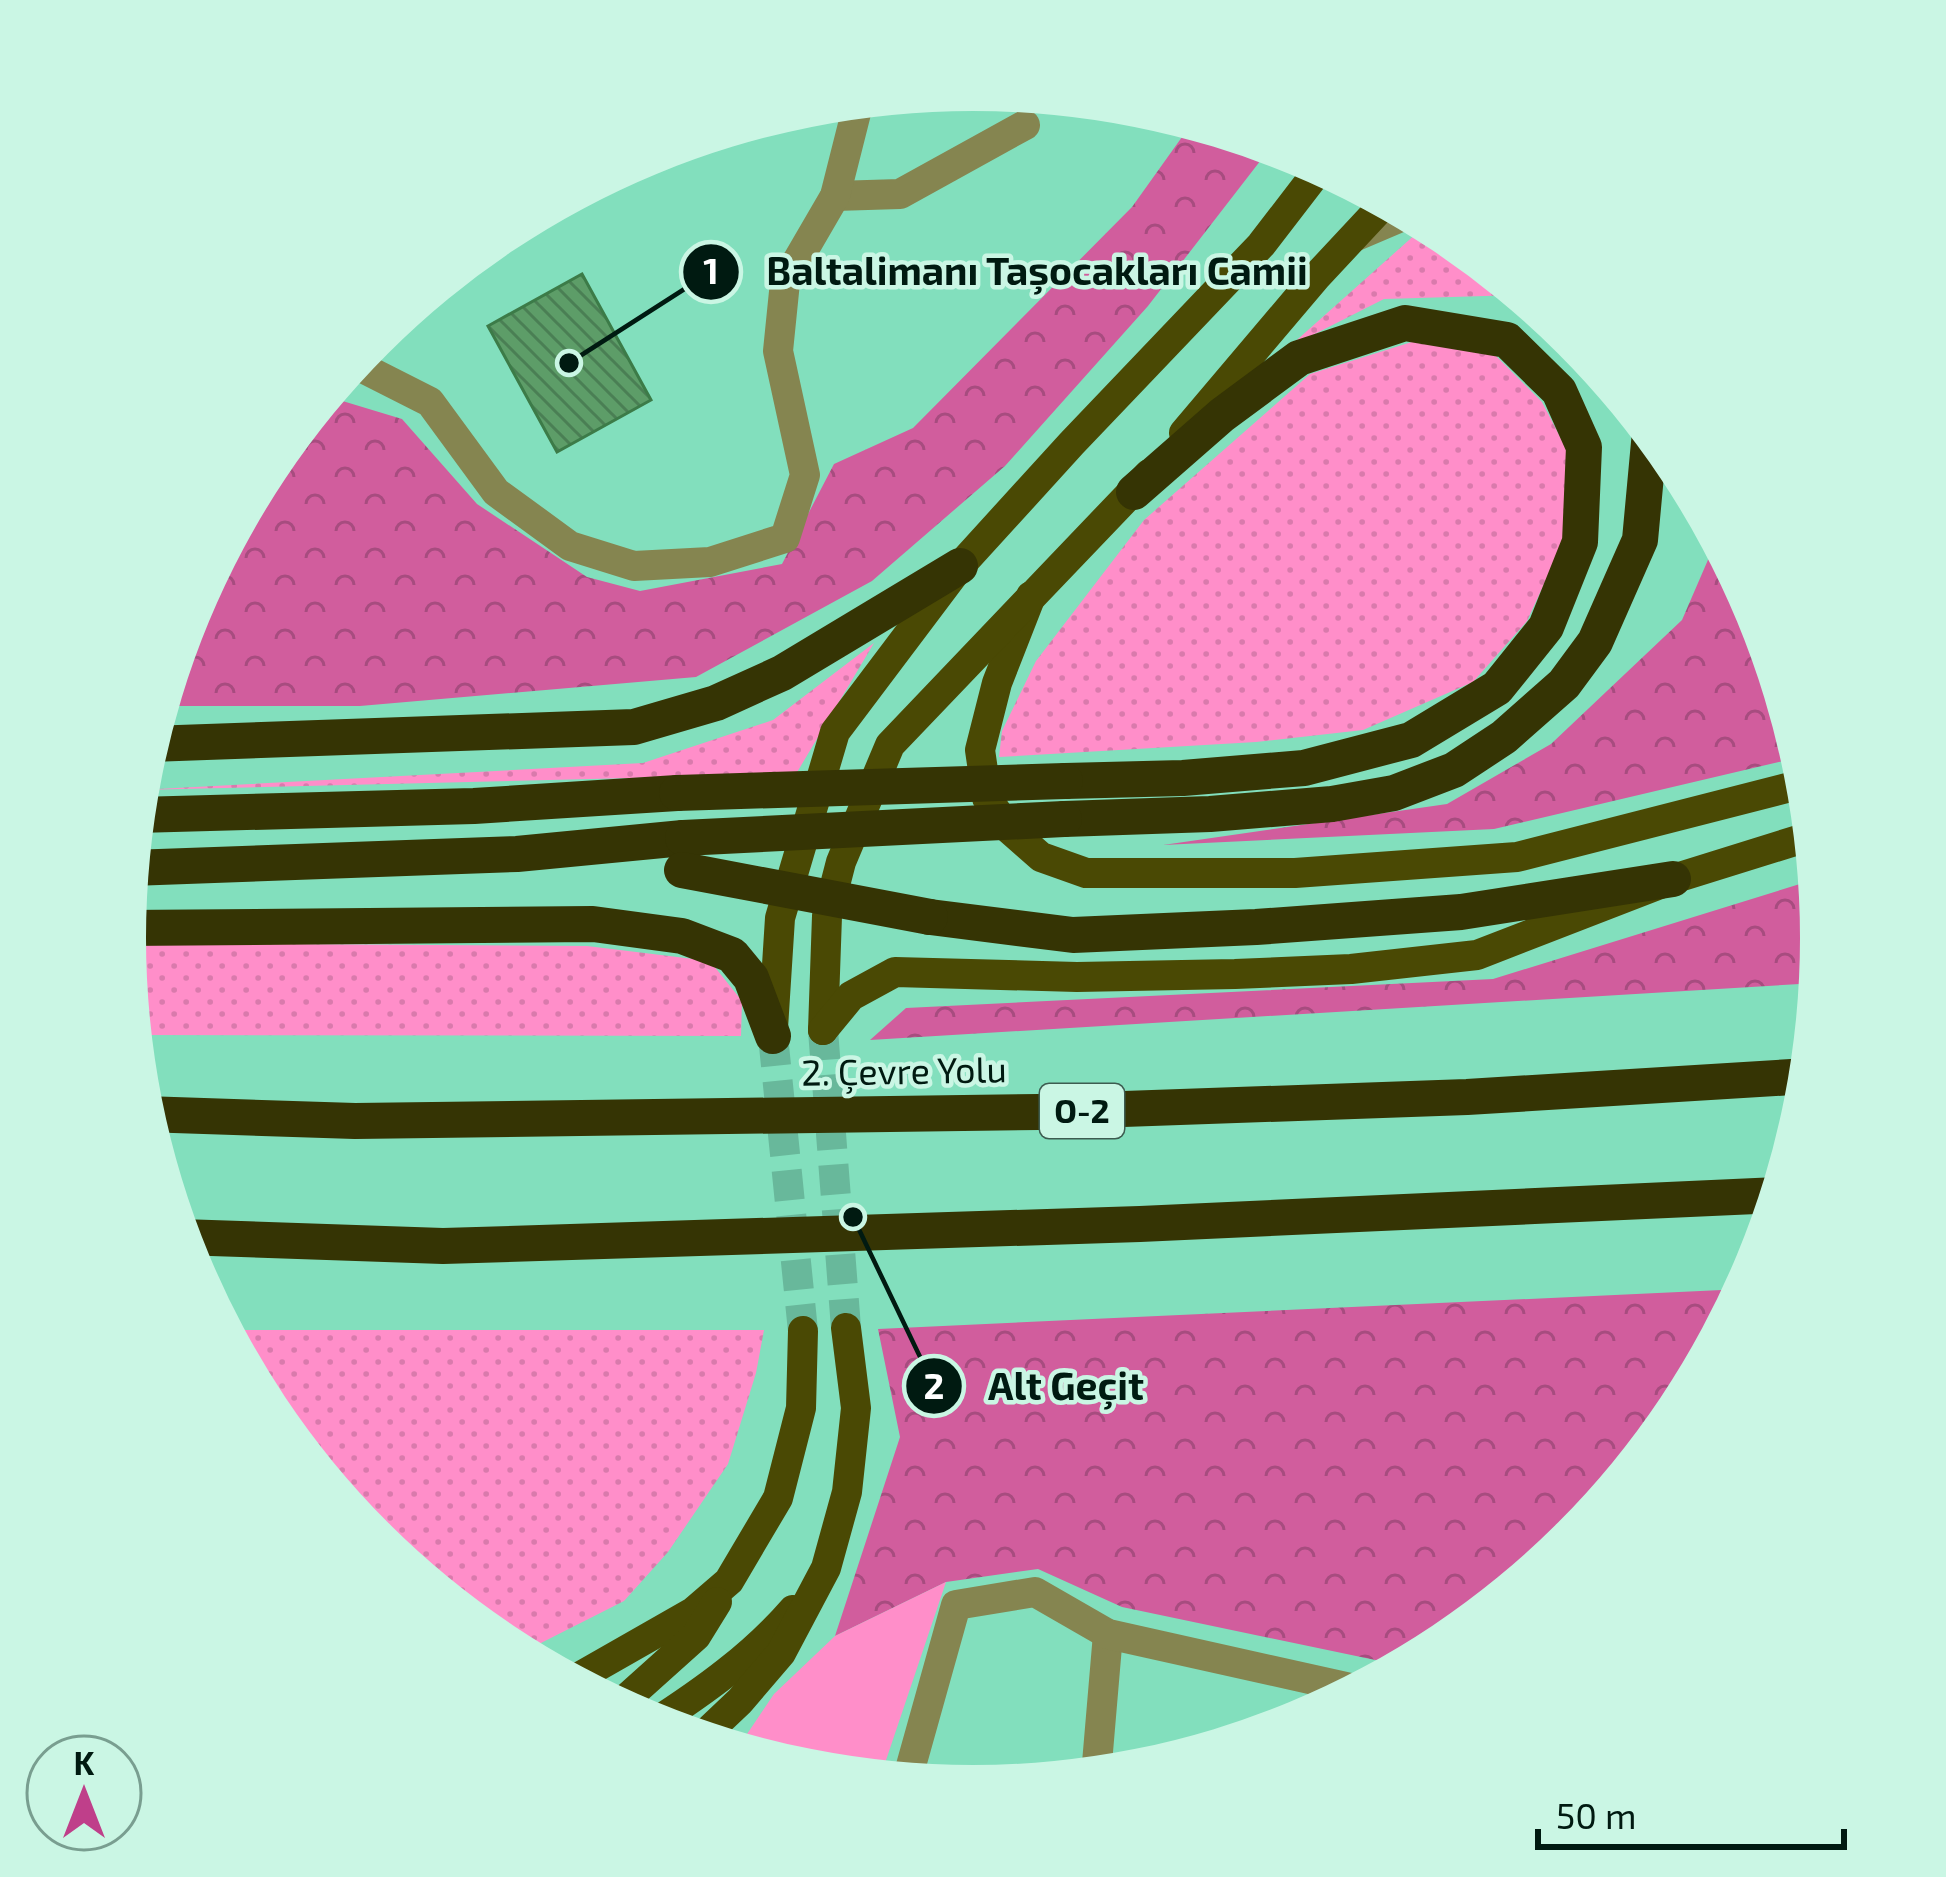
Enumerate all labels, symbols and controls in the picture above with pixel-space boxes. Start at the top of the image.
callout: Baltalimanı Taşocakları Camii [681,234,1332,309]
text: Baltalimanı Taşocakları Camii [766,246,1308,295]
text: 1 [703,248,719,291]
street label: 2. Çevre Yolu [801,1046,1007,1095]
road number: O-2 [1040,1084,1124,1138]
callout: Alt Geçit [904,1349,1168,1424]
text: Alt Geçit [988,1361,1144,1410]
text: 2 [924,1363,944,1406]
north arrow [24,1733,144,1853]
text: K [74,1742,95,1782]
scale bar [1538,1775,1844,1849]
text: 50 m [1556,1793,1637,1836]

